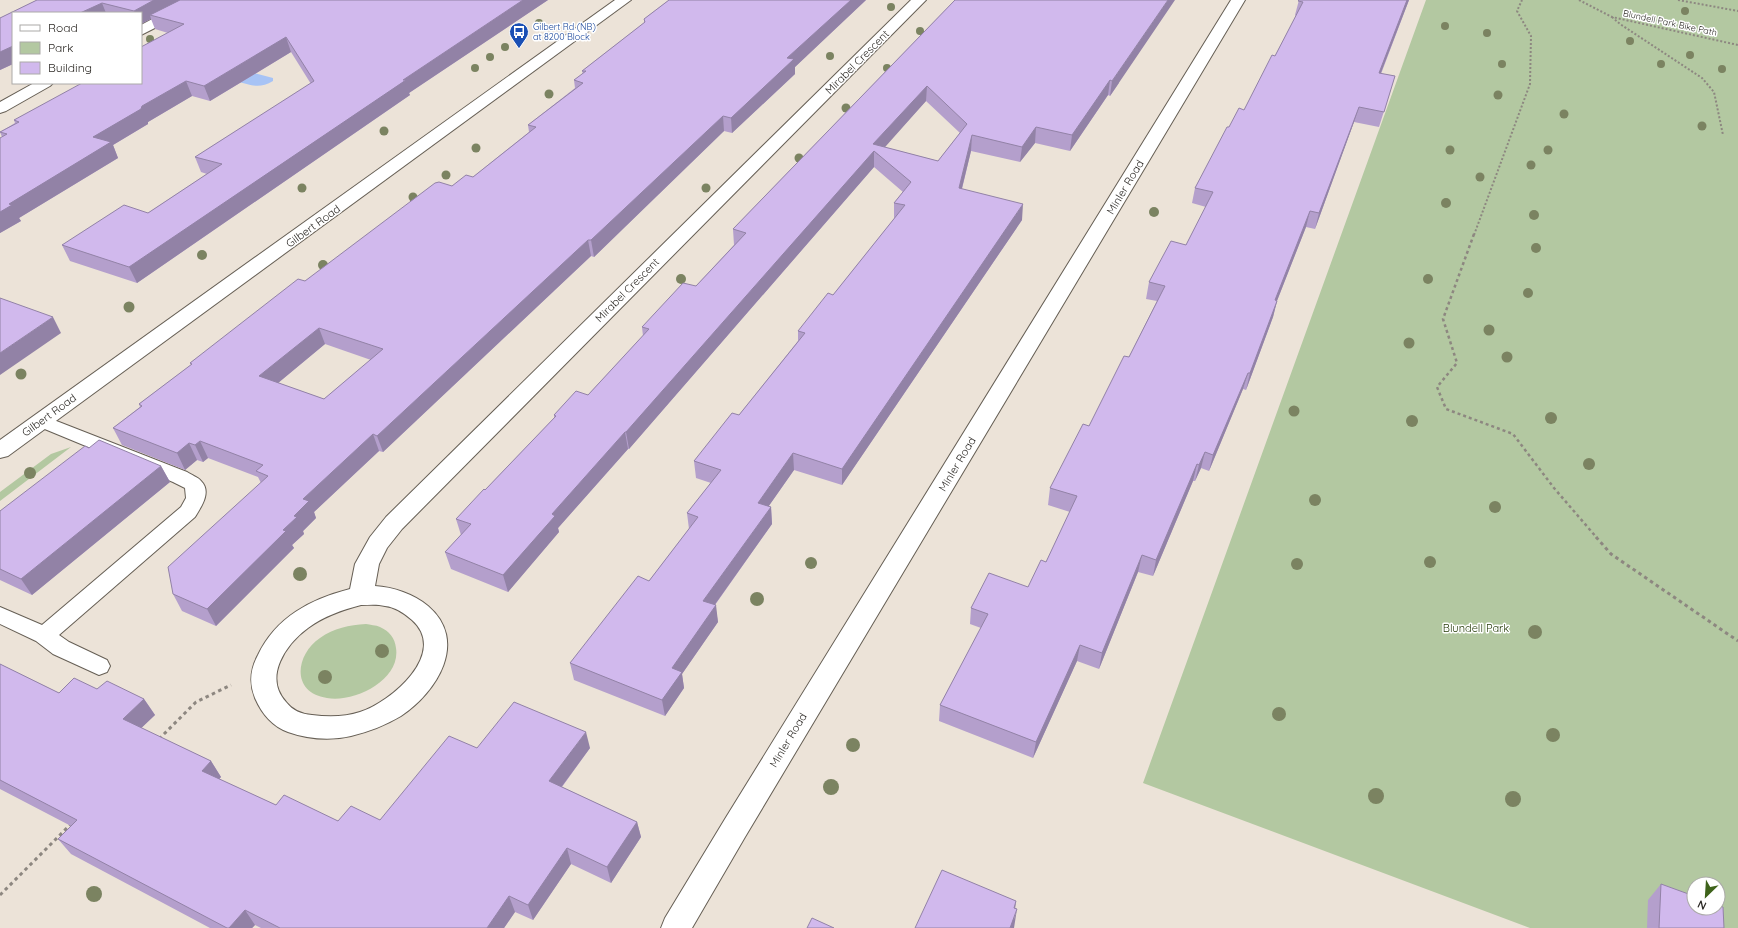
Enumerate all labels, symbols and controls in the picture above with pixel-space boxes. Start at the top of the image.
street label: Blundell Park Bike Path [1622,7,1718,38]
legend [12,12,142,84]
text: Road [48,20,78,35]
bus stop icon: Gilbert Rd (NB) at 8200 Block [508,21,530,49]
place label: Gilbert Rd (NB) at 8200 Block [533,21,596,42]
street label: Mirabel Crescent [822,27,892,97]
text: Park [48,40,73,55]
text: Building [48,60,92,75]
street label: Minler Road [1103,157,1147,217]
street label: Gilbert Road [283,202,343,250]
street label: Mirabel Crescent [592,255,662,325]
street label: Gilbert Road [19,391,79,439]
street label: Minler Road [935,434,979,494]
park label: Blundell Park [1443,621,1509,635]
street label: Minler Road [766,710,810,770]
north arrow [1686,876,1726,916]
text: N [1695,897,1708,913]

